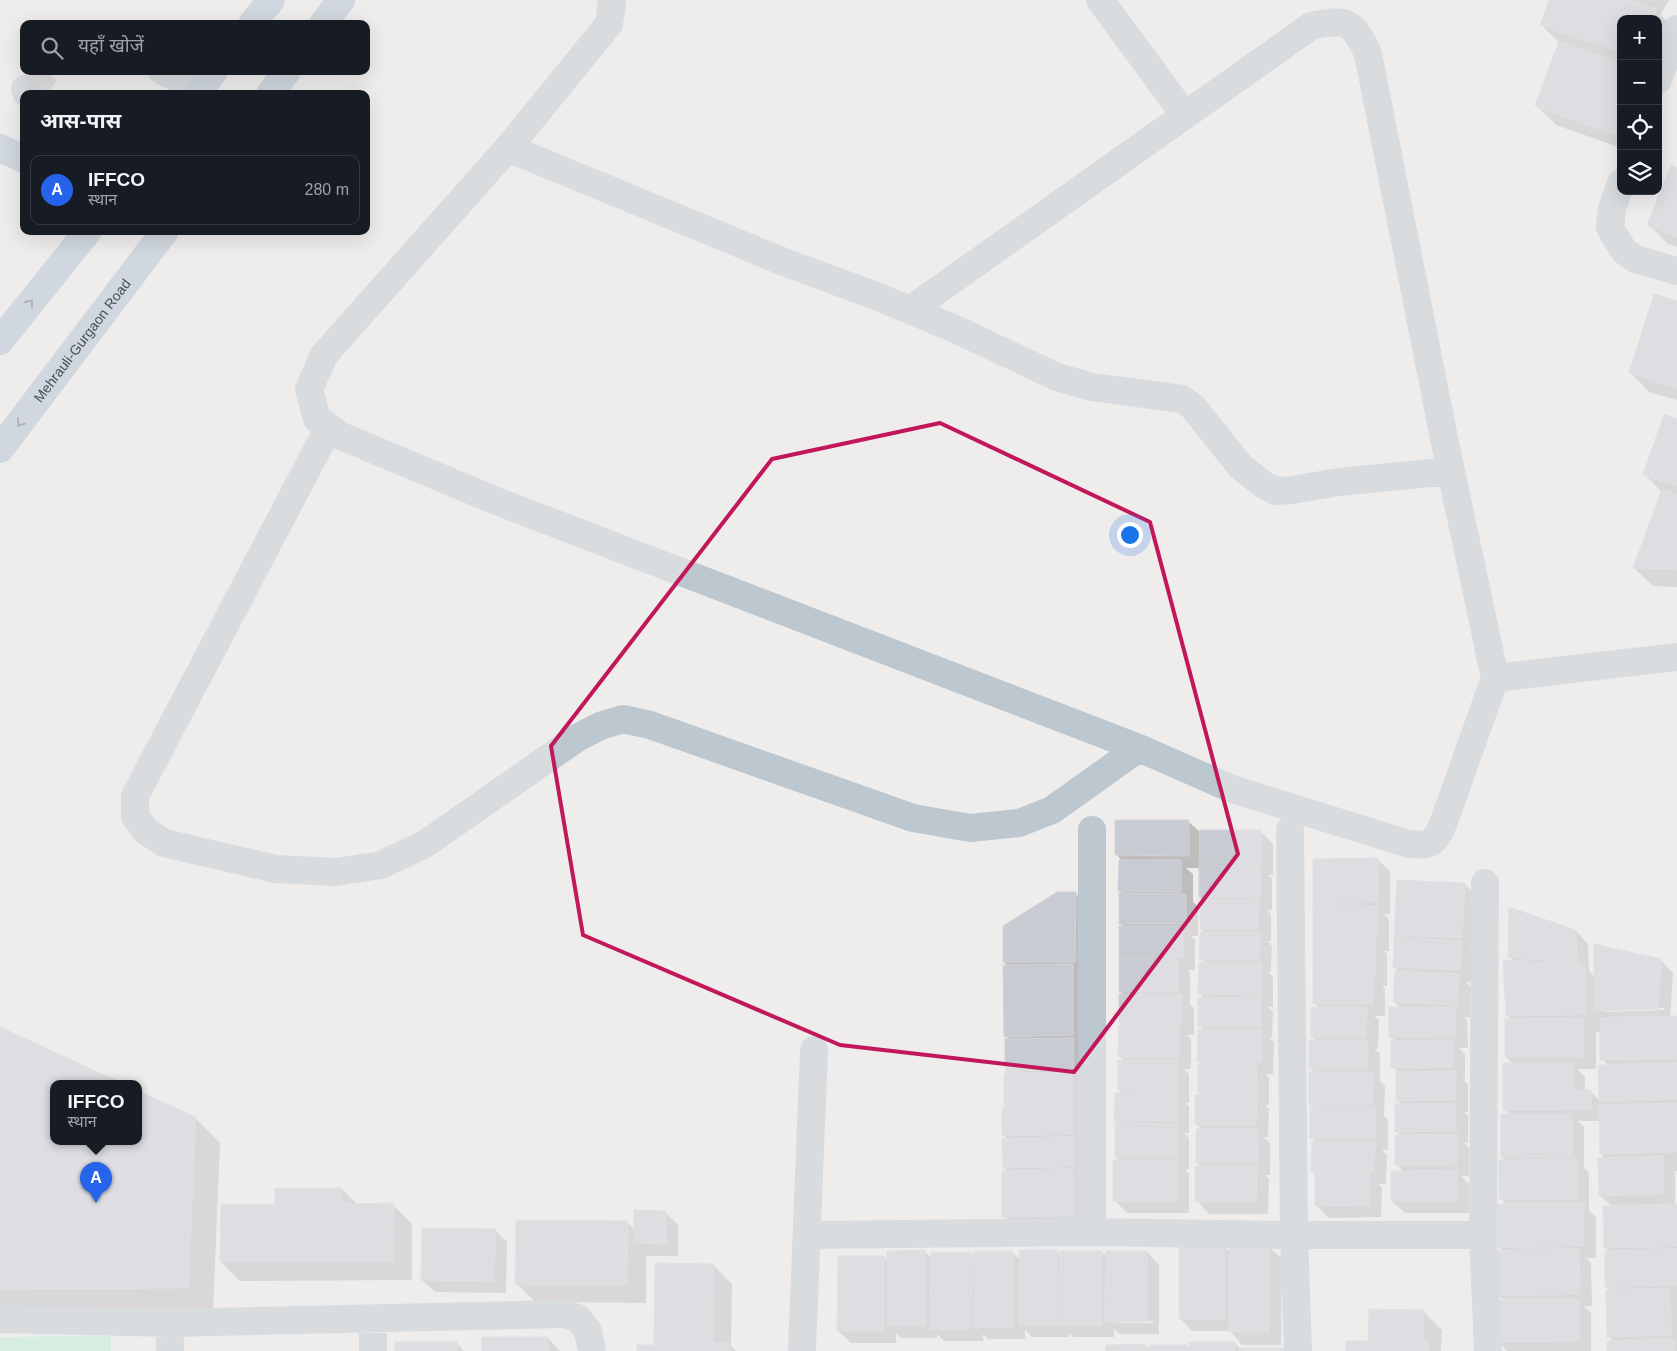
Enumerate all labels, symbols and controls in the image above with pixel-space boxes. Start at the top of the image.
map controls [1617,15,1662,195]
button: + [1617,15,1662,60]
search box [20,20,370,75]
icon: search [38,34,66,62]
text: यहाँ खोजें [78,35,144,56]
button: − [1617,60,1662,105]
button: locate [1617,105,1662,150]
text: आस-पास [40,109,121,132]
button: layers [1617,150,1662,195]
text: IFFCO [88,169,145,190]
text: A [51,181,63,198]
text: 280 m [305,181,349,198]
text: स्थान [88,191,117,208]
street label: Mehrauli-Gurgaon Road [30,276,134,405]
one-way arrow [25,300,33,309]
one-way arrow [17,417,25,426]
your location [1117,522,1143,548]
popup [50,1080,142,1145]
text: IFFCO [68,1091,125,1112]
text: स्थान [68,1113,97,1130]
pin: A [80,1162,112,1203]

